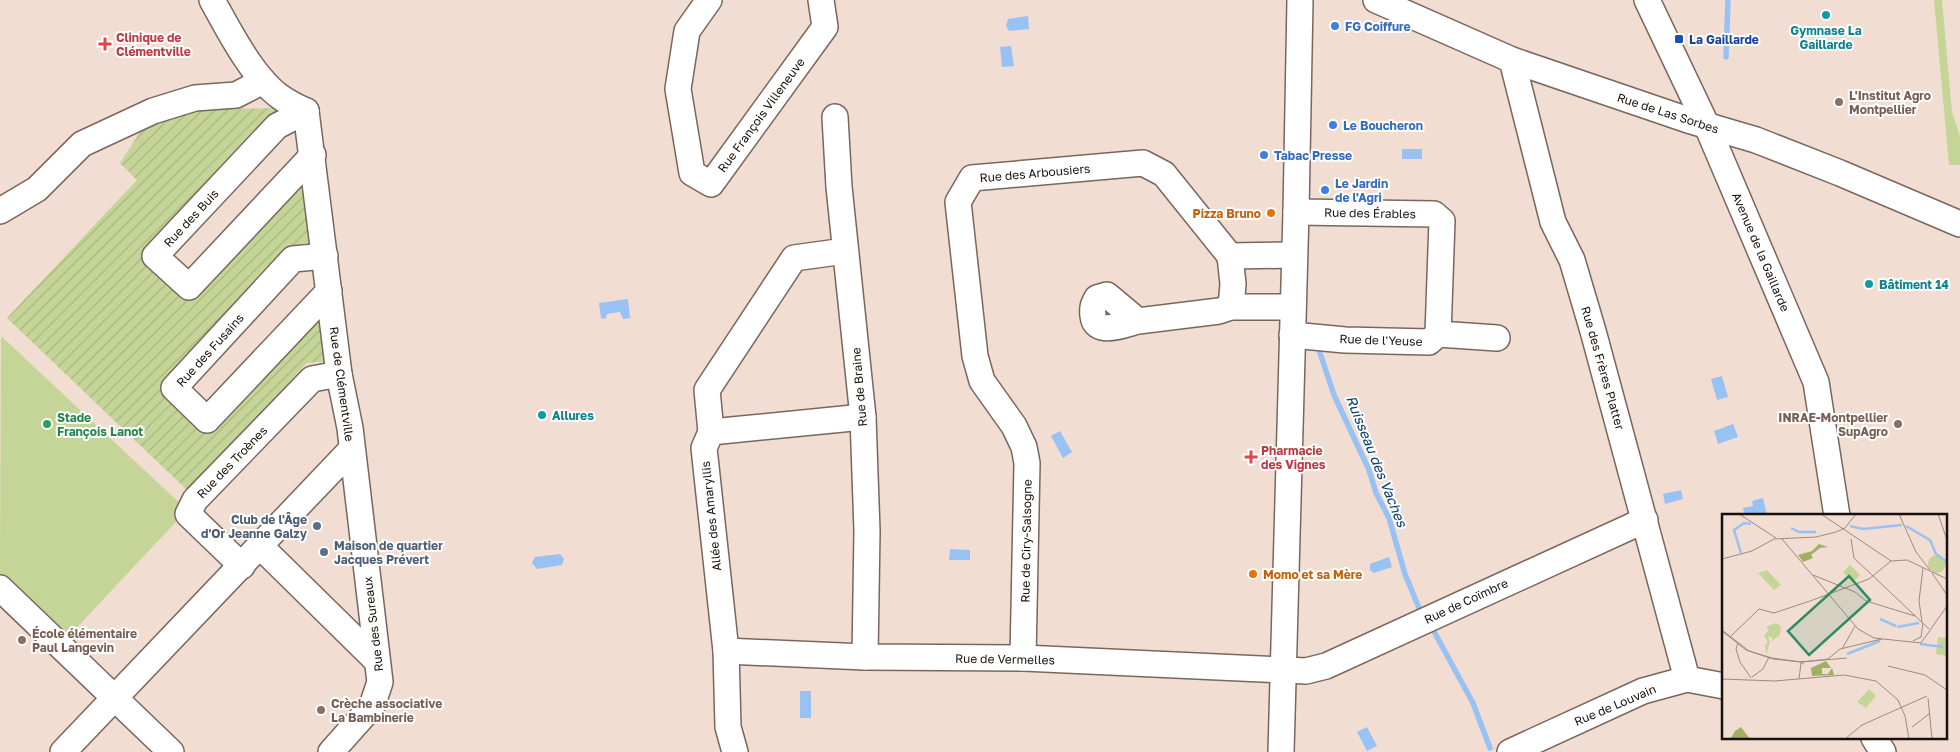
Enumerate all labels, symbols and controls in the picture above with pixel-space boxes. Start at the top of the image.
marker: Gymnase La Gaillarde [1820,9,1832,21]
place label: FG Coiffure [1345,19,1411,34]
marker: FG Coiffure [1329,20,1341,32]
place label: Gymnase La Gaillarde [1790,23,1862,52]
place label: Clinique de Clémentville [116,30,191,59]
place label: La Gaillarde [1689,32,1759,47]
marker: La Gaillarde [1673,33,1685,45]
marker: Clinique de Clémentville [98,37,112,51]
street label: Rue François Villeneuve [714,55,808,175]
place label: L'Institut Agro Montpellier [1849,88,1931,117]
street label: Rue de Las Sorbes [1615,90,1721,136]
marker: L'Institut Agro Montpellier [1833,96,1845,108]
place label: Le Boucheron [1343,118,1423,133]
marker: Le Boucheron [1327,119,1339,131]
place label: Tabac Presse [1274,148,1352,163]
marker: Tabac Presse [1258,149,1270,161]
street label: Rue des Arbousiers [979,161,1091,185]
place label: Le Jardin de l'Agri [1335,176,1388,205]
marker: Le Jardin de l'Agri [1319,184,1331,196]
street label: Rue des Buis [160,186,222,250]
street label: Avenue de la Gaillarde [1729,190,1793,314]
street label: Rue des Érables [1324,205,1416,221]
place label: Pizza Bruno [1193,206,1261,221]
marker: Pizza Bruno [1265,207,1277,219]
place label: Bâtiment 14 [1879,277,1949,292]
marker: Bâtiment 14 [1863,278,1875,290]
street label: Rue des Frères Platter [1578,304,1628,432]
street label: Rue des Fusains [173,310,247,390]
street label: Rue de Clémentville [327,326,357,442]
street label: Rue de l'Yeuse [1339,331,1423,349]
street label: Rue de Braine [848,347,870,427]
water label: Ruisseau des Vaches [1343,393,1411,530]
place label: Allures [552,408,594,423]
marker: Allures [536,409,548,421]
place label: Stade François Lanot [57,410,143,439]
place label: INRAE-Montpellier SupAgro [1778,410,1888,439]
marker: Stade François Lanot [41,418,53,430]
marker: INRAE-Montpellier SupAgro [1892,418,1904,430]
street label: Rue des Troènes [194,423,270,501]
place label: Pharmacie des Vignes [1261,443,1326,472]
marker: Pharmacie des Vignes [1245,451,1257,463]
street label: Allée des Amaryllis [698,460,724,572]
street label: Rue de Ciry-Salsogne [1017,479,1035,603]
place label: Club de l'Âge d'Or Jeanne Galzy [201,512,308,541]
inset map [1722,514,1948,740]
marker: Club de l'Âge d'Or Jeanne Galzy [311,520,323,532]
place label: Maison de quartier Jacques Prévert [334,538,443,567]
marker: Maison de quartier Jacques Prévert [318,546,330,558]
place label: Momo et sa Mère [1263,567,1362,582]
marker: Momo et sa Mère [1247,568,1259,580]
street label: Rue des Sureaux [360,575,386,673]
street label: Rue de Coïmbre [1422,575,1510,627]
place label: École élémentaire Paul Langevin [32,626,137,655]
marker: École élémentaire Paul Langevin [16,634,28,646]
street label: Rue de Vermelles [955,651,1055,667]
street label: Rue de Louvain [1572,681,1658,729]
place label: Crèche associative La Bambinerie [331,696,442,725]
marker: Crèche associative La Bambinerie [315,704,327,716]

